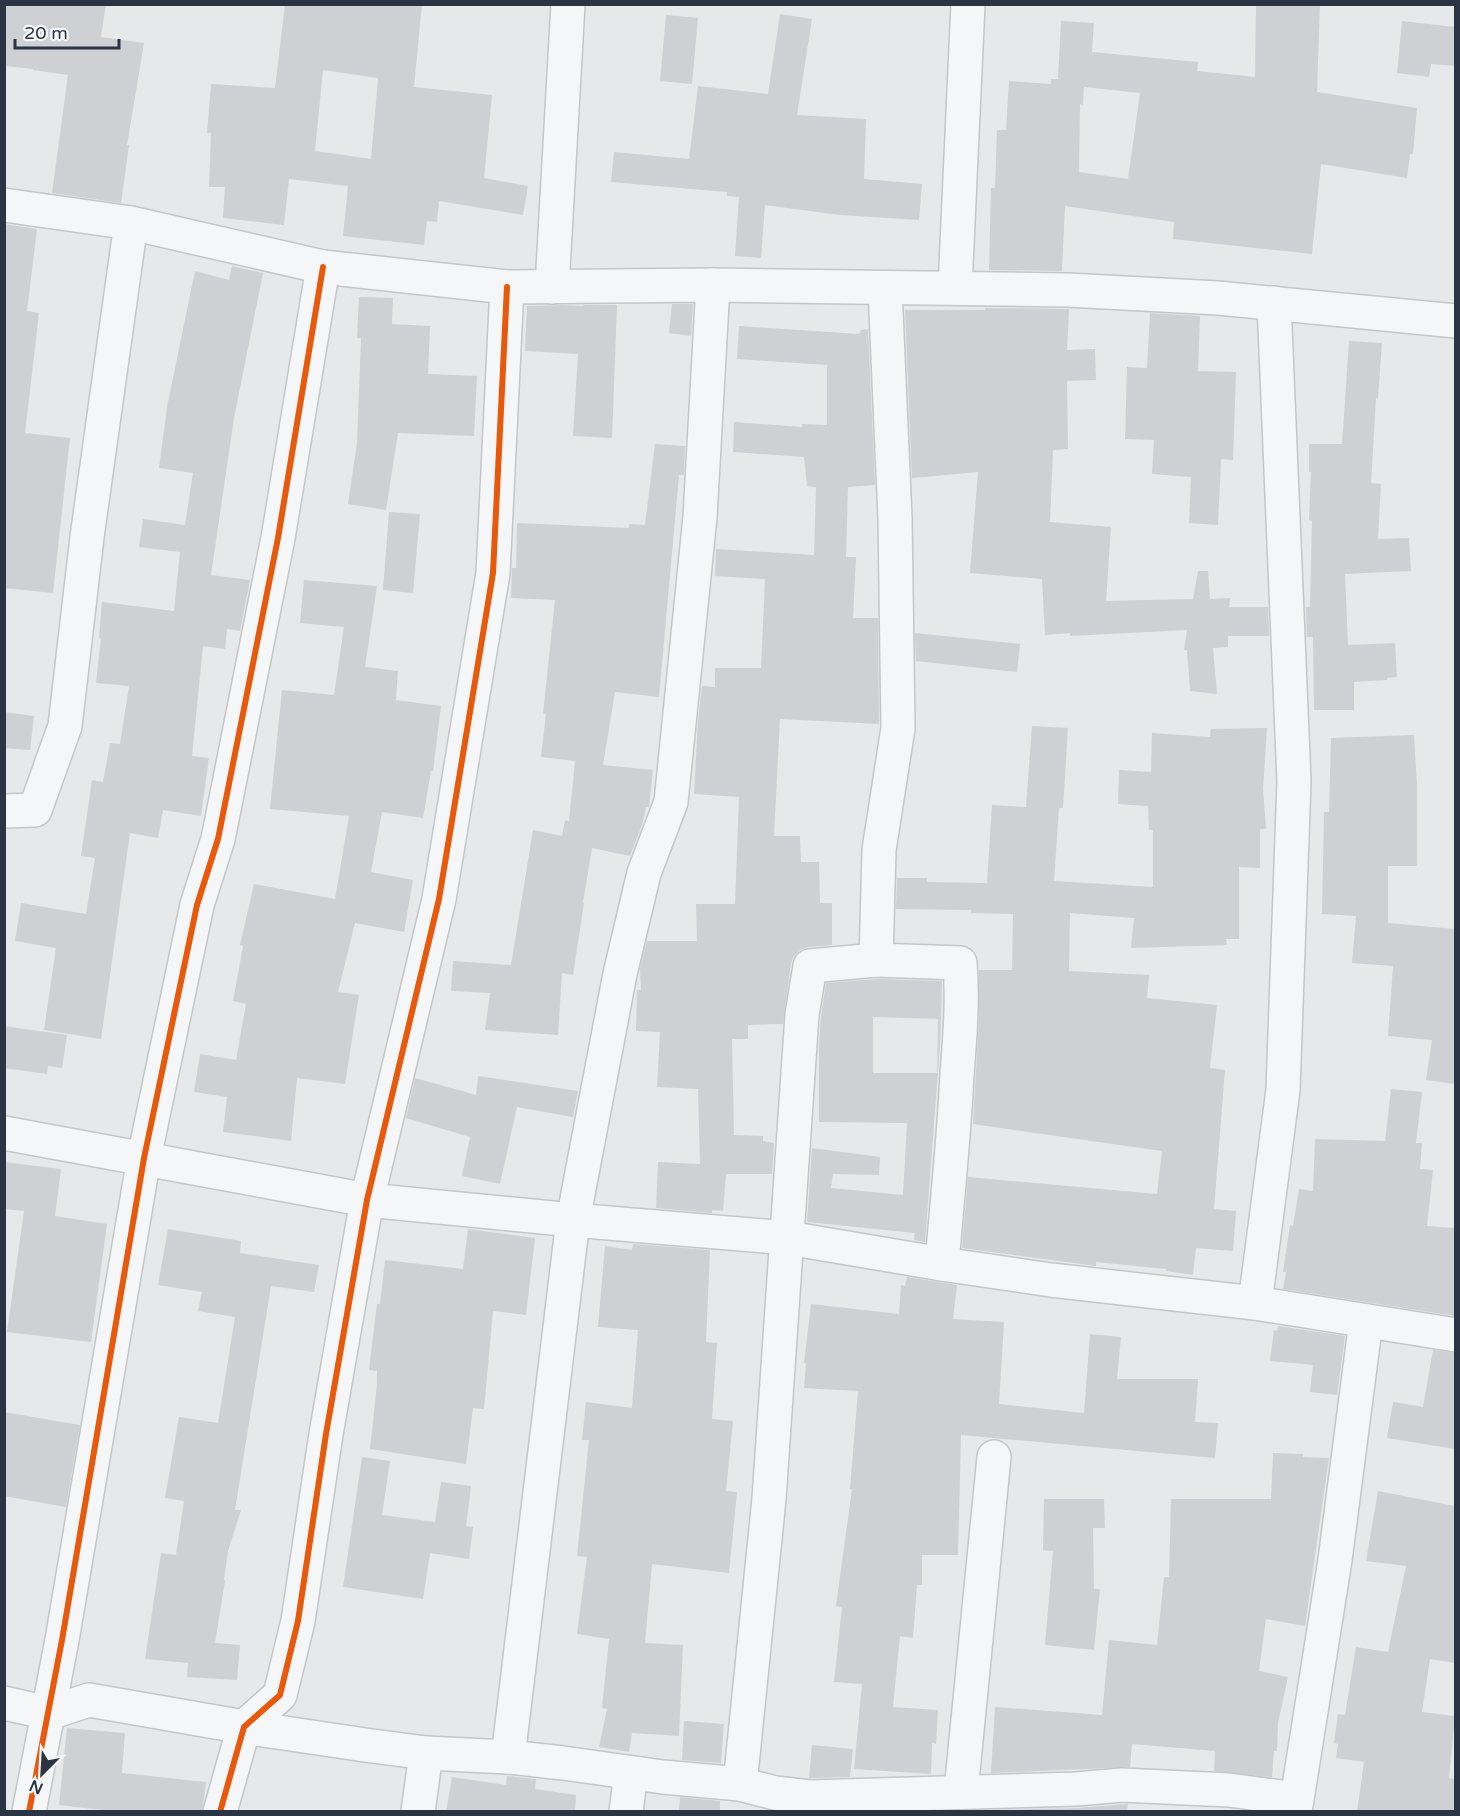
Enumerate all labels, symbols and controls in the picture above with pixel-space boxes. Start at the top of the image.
scale bar [15,12,118,50]
text: 20 m [24,22,68,44]
north arrow [12,1744,72,1804]
text: N [26,1775,46,1799]

